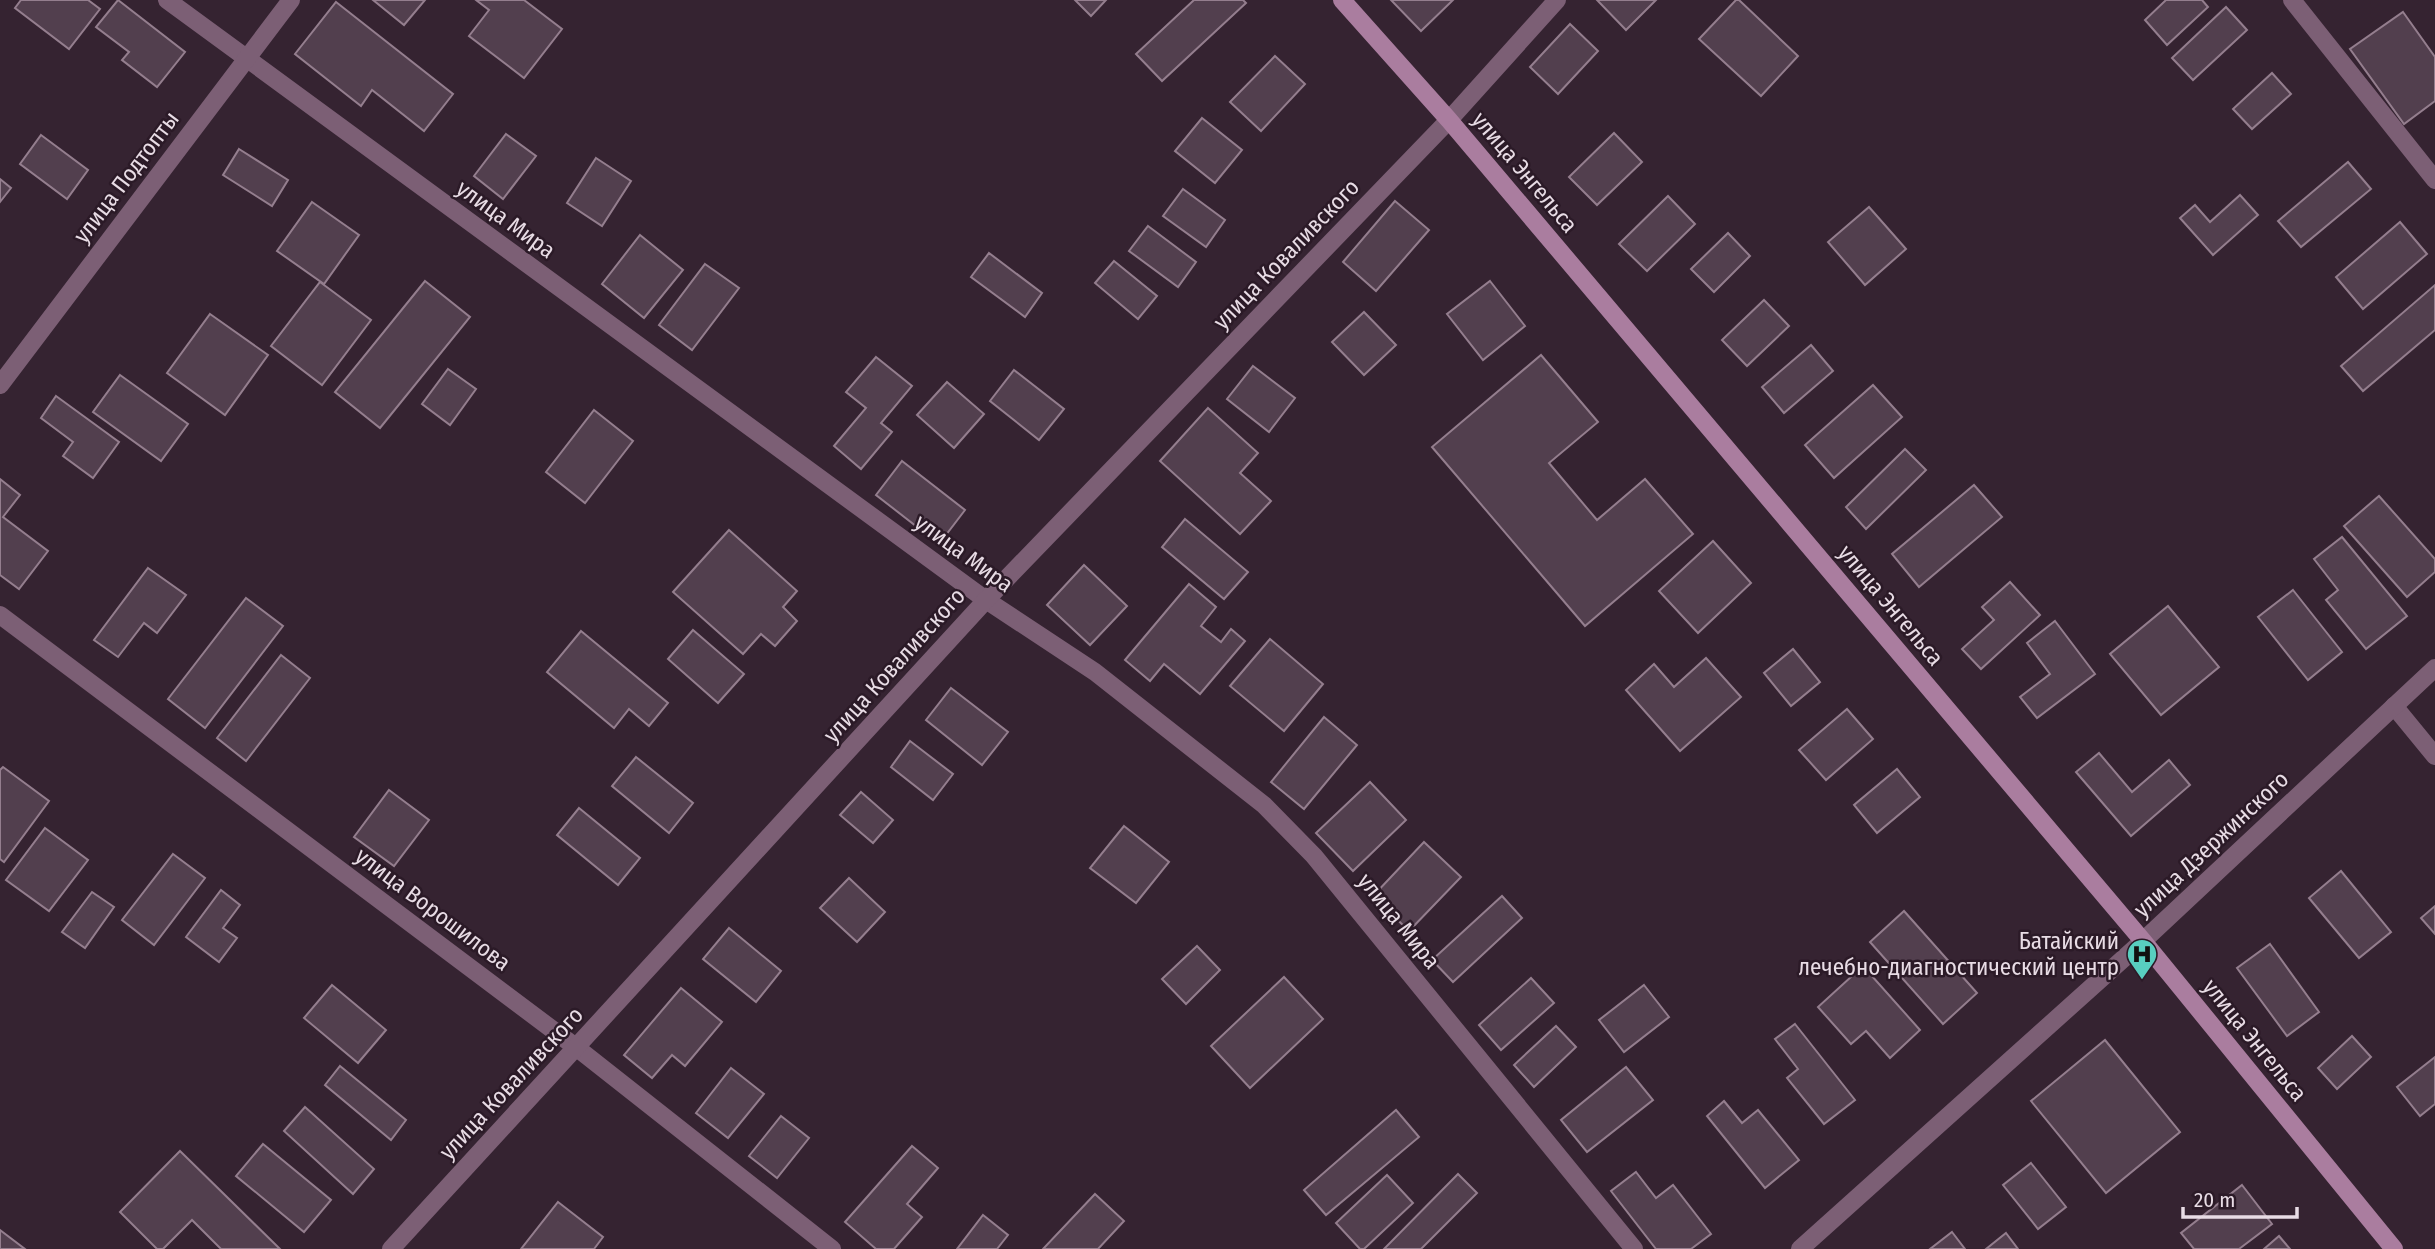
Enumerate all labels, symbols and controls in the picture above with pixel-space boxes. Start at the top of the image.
street label: улица Подтопты [67,106,185,248]
street label: улица Энгельса [1466,106,1584,238]
street label: улица Коваливского [1207,173,1365,335]
street label: улица Мира [451,174,561,264]
street label: улица Мира [909,508,1019,598]
street label: улица Энгельса [1832,539,1950,671]
street label: улица Коваливского [817,582,971,748]
street label: улица Дзержинского [2128,765,2294,923]
street label: улица Ворошилова [350,841,516,977]
street label: улица Мира [1352,867,1446,975]
place label: Батайский лечебно-диагностический центр [1798,927,2119,981]
hospital icon: Батайский лечебно-диагностический центр [2125,937,2159,981]
street label: улица Энгельса [2197,973,2313,1107]
street label: улица Коваливского [433,1001,589,1165]
scale bar [2183,1176,2297,1220]
text: 20 m [2194,1187,2235,1213]

